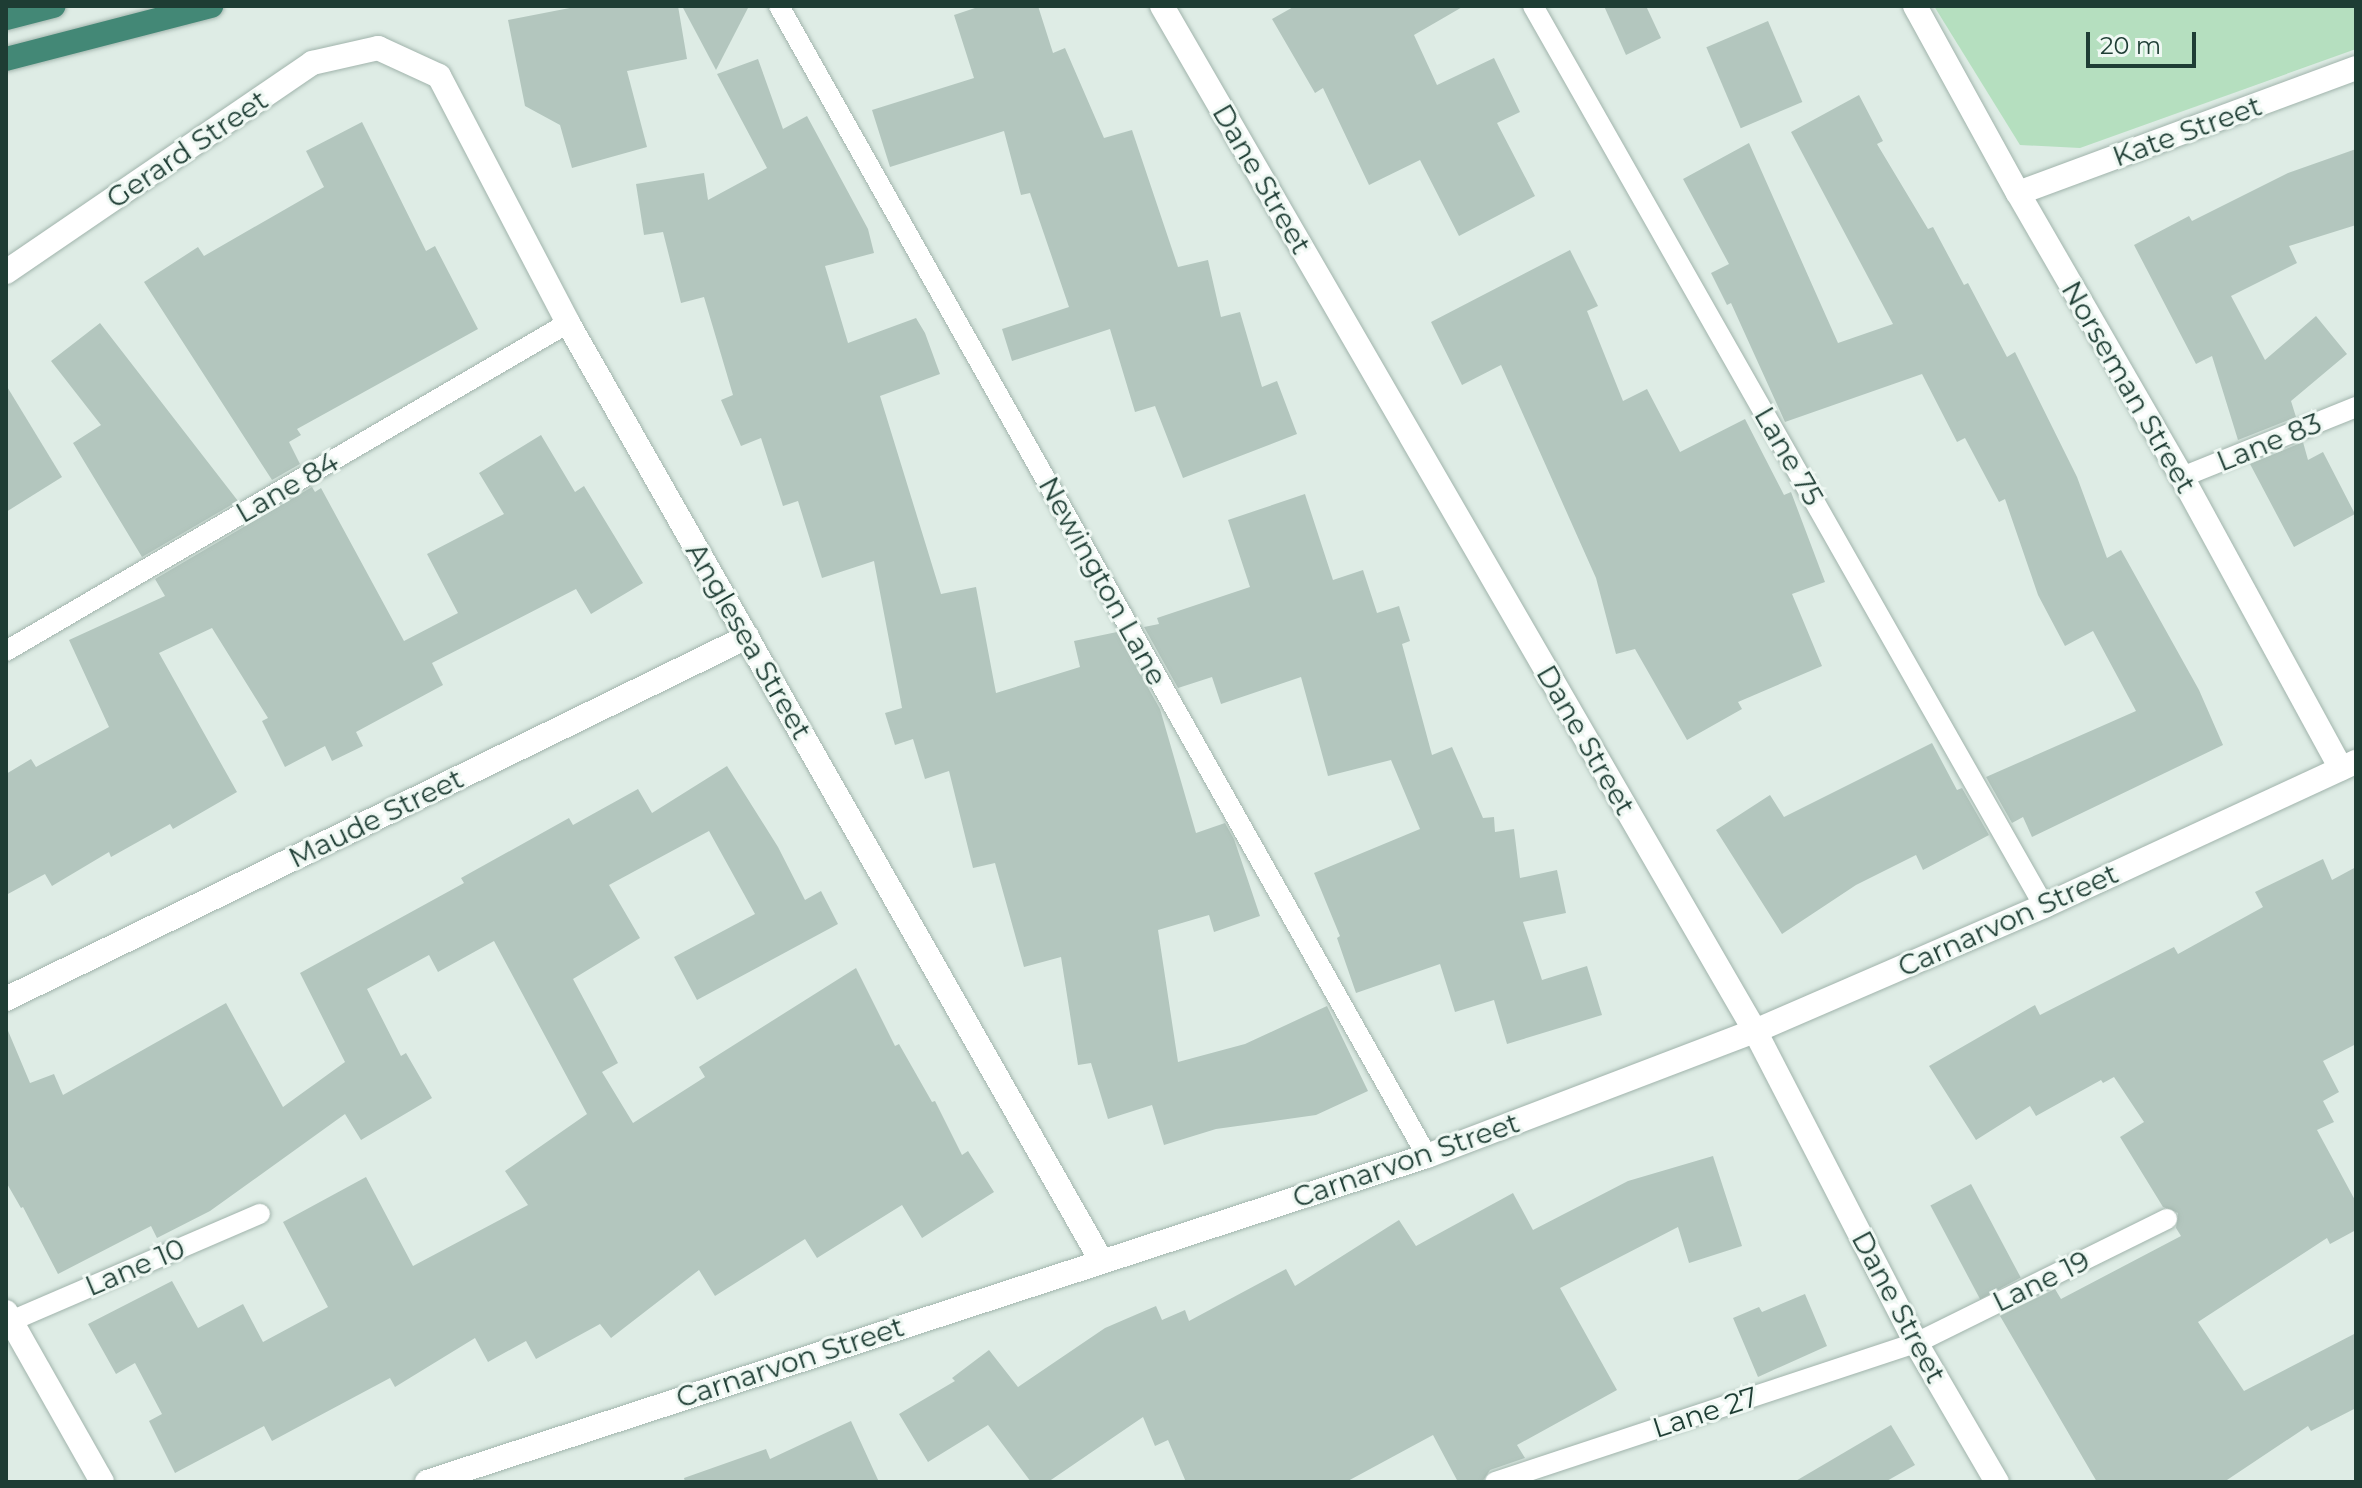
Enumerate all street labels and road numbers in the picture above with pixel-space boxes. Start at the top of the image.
street label: Gerard Street [100,83,274,215]
street label: Kate Street [2108,89,2266,173]
street label: Dane Street [1206,98,1318,260]
street label: Norseman Street [2055,275,2203,499]
street label: Lane 75 [1747,401,1831,511]
street label: Lane 83 [2212,406,2326,478]
street label: Lane 84 [230,444,344,530]
street label: Newington Lane [1032,471,1174,691]
street label: Anglesea Street [679,537,819,745]
street label: Dane Street [1530,659,1642,821]
street label: Maude Street [283,761,469,875]
street label: Carnarvon Street [1893,856,2123,984]
street label: Carnarvon Street [1288,1105,1524,1215]
street label: Dane Street [1845,1225,1953,1389]
street label: Lane 10 [80,1231,190,1303]
street label: Lane 19 [1987,1243,2095,1319]
street label: Carnarvon Street [672,1309,908,1415]
street label: Lane 27 [1648,1379,1762,1445]

